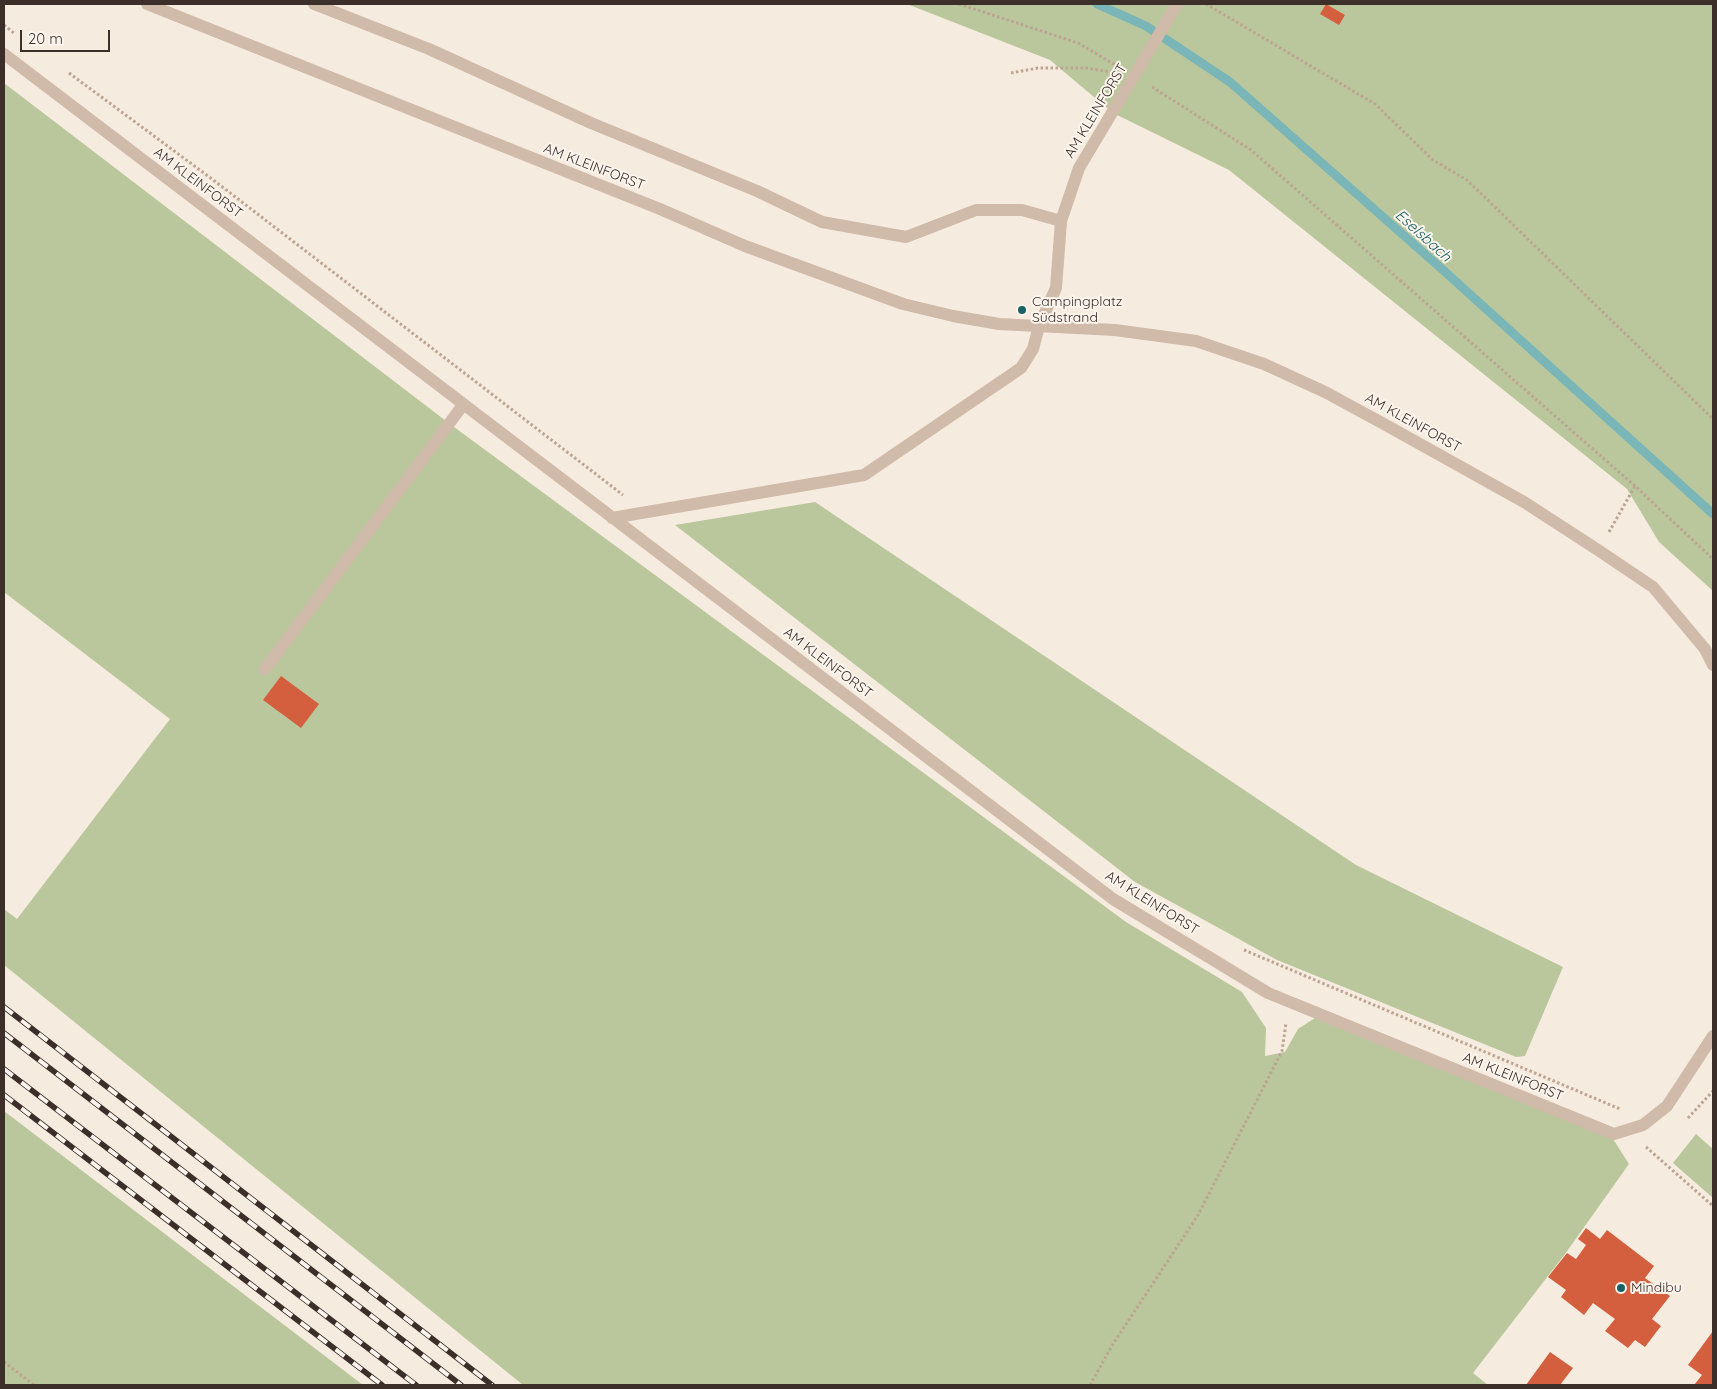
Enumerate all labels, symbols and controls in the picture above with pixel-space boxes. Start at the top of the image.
scale bar [22,20,112,52]
text: 20 m [28,29,63,48]
street label: AM KLEINFORST [1061,61,1131,161]
street label: AM KLEINFORST [541,140,647,194]
street label: AM KLEINFORST [150,144,246,222]
water label: Eselsbach [1391,206,1455,266]
place label: Campingplatz Südstrand [1032,294,1122,326]
marker: Campingplatz Südstrand [1016,304,1028,316]
street label: AM KLEINFORST [1362,390,1464,456]
street label: AM KLEINFORST [780,624,876,702]
street label: AM KLEINFORST [1102,867,1202,939]
street label: AM KLEINFORST [1460,1049,1566,1105]
place label: Mindibu [1631,1280,1682,1296]
marker: Mindibu [1615,1282,1627,1294]

